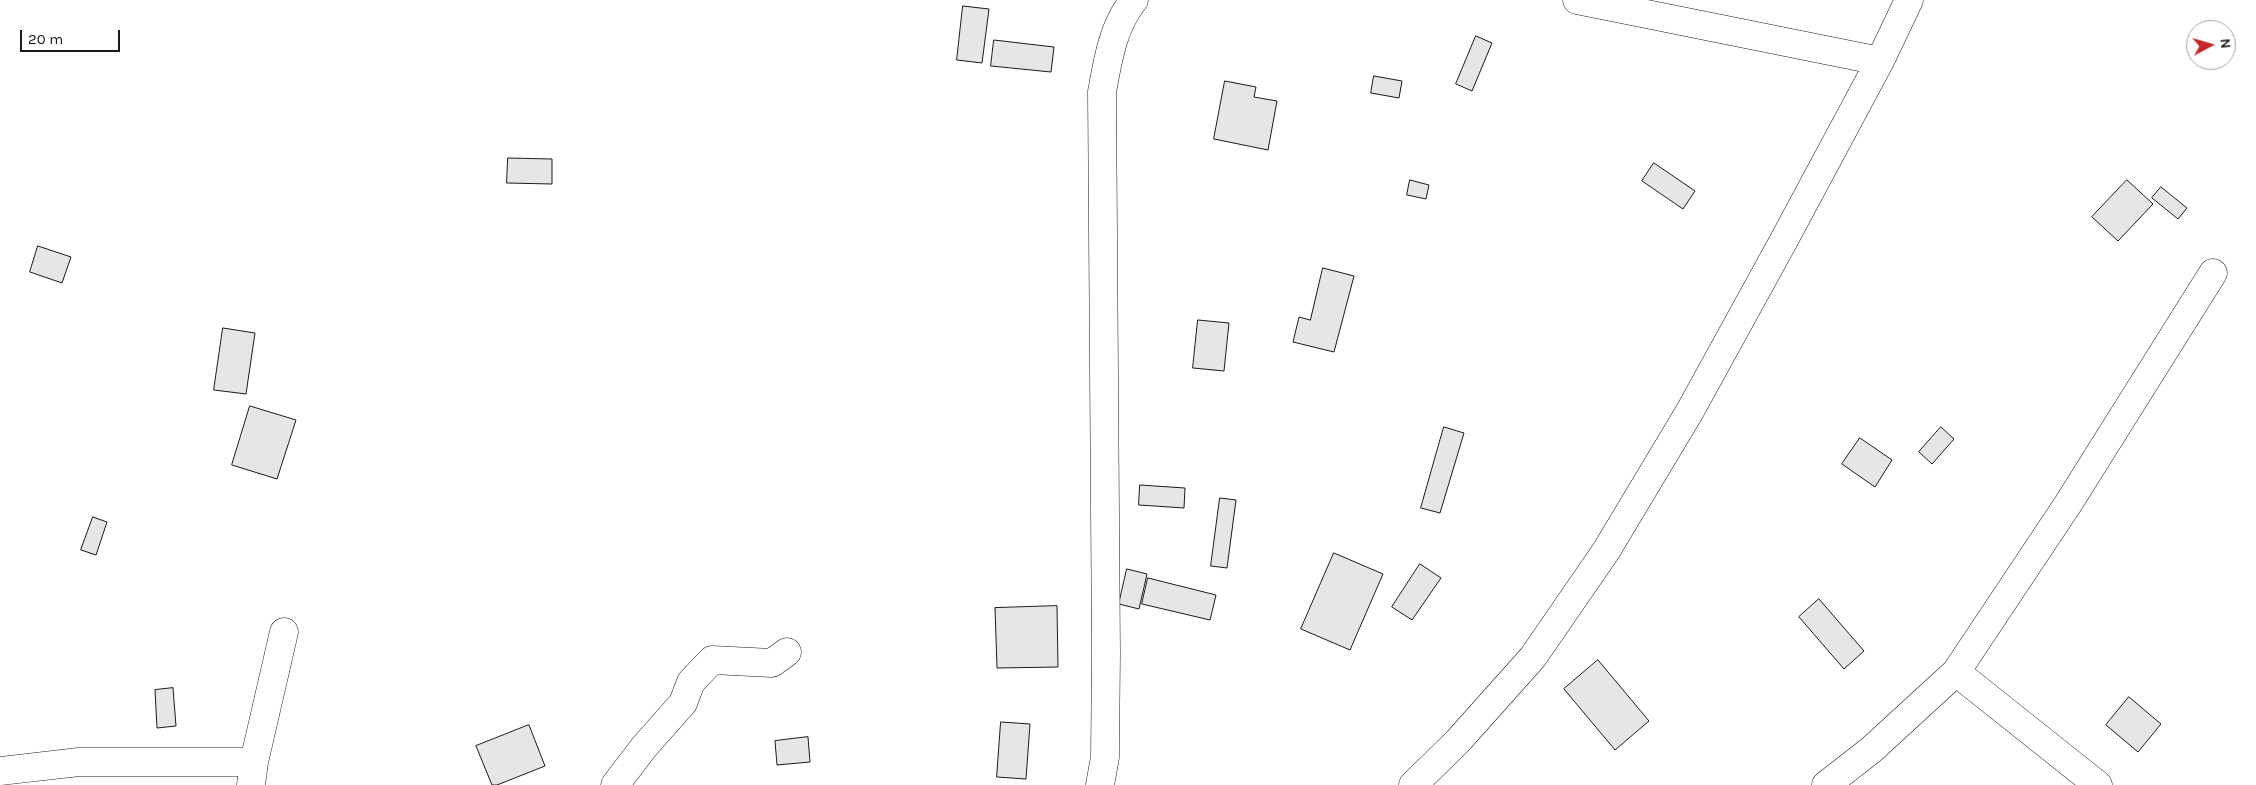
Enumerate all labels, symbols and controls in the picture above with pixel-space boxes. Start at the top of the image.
scale bar [22,20,122,52]
north arrow [2186,20,2236,70]
text: 20 m [28,30,63,48]
text: N [2216,38,2234,49]

